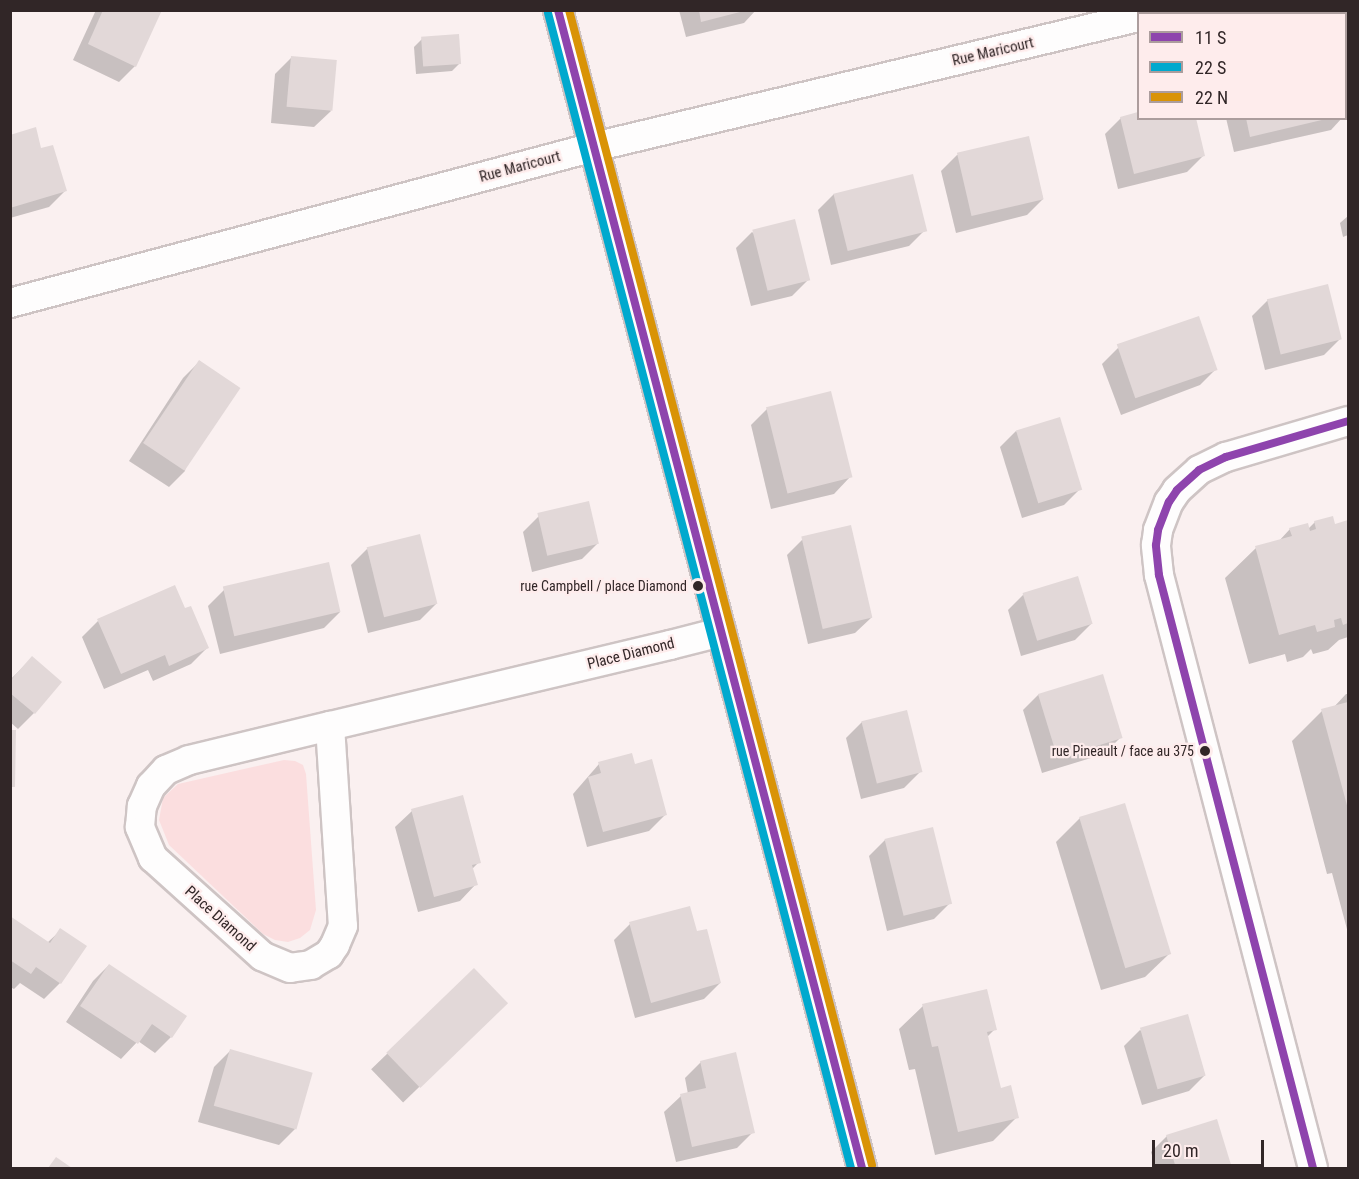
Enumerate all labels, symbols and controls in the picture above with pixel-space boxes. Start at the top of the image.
legend [1137,12,1347,120]
text: 11 S [1195,27,1226,48]
street label: Rue Maricourt [950,34,1036,70]
text: 22 S [1195,57,1226,78]
text: 22 N [1195,87,1228,108]
street label: Rue Maricourt [477,148,563,186]
place label: rue Campbell / place Diamond [520,578,687,594]
marker: rue Campbell / place Diamond [692,580,704,592]
street label: Place Diamond [586,634,676,674]
place label: rue Pineault / face au 375 [1052,743,1194,759]
marker: rue Pineault / face au 375 [1199,745,1211,757]
street label: Place Diamond [181,883,259,955]
scale bar [1155,1128,1268,1166]
text: 20 m [1163,1140,1198,1161]

